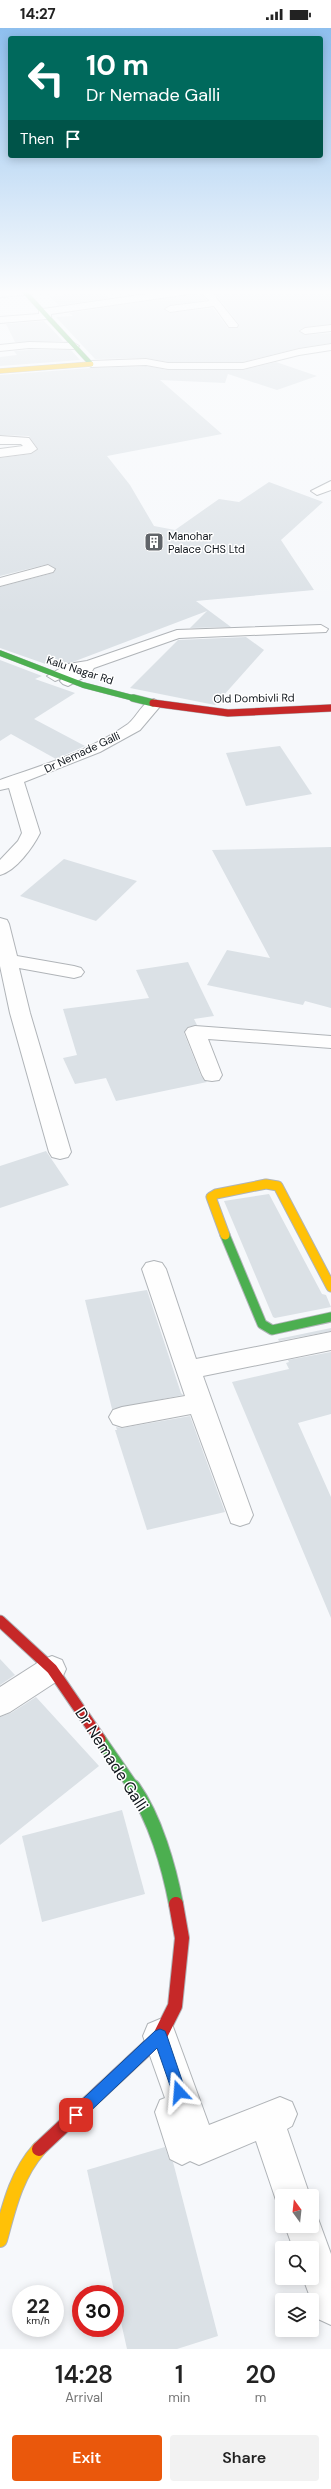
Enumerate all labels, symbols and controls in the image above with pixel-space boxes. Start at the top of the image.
text: 14:27 [20,4,56,24]
text: 10 m [86,47,149,84]
icon: left [20,52,72,104]
text: Dr Nemade Galli [86,83,220,107]
icon: arrive [62,128,84,150]
text: Then [20,129,54,149]
place label: Manohar Palace CHS Ltd [168,529,245,556]
building icon: Manohar Palace CHS Ltd [143,531,165,553]
street label: Kalu Nagar Rd [45,653,115,687]
street label: Old Dombivli Rd [213,690,295,706]
street label: Dr Nemade Galli [42,728,122,776]
street label: Dr Nemade Galli [70,1703,153,1815]
position arrow [158,2071,200,2113]
pin [59,2098,93,2132]
icon: arrive [65,2104,87,2126]
north arrow [275,2189,319,2233]
map controls [275,2189,319,2337]
button: search [275,2241,319,2285]
speed limit sign: 30 [72,2285,124,2337]
text: 22 [26,2293,50,2319]
button: layers [275,2293,319,2337]
text: km/h [26,2314,50,2327]
text: 14:28 [55,2359,113,2390]
text: 1 [175,2359,183,2390]
text: 20 [245,2359,276,2390]
text: Arrival [65,2389,103,2406]
text: min [168,2389,190,2406]
text: m [255,2389,266,2406]
button: Exit [12,2435,162,2481]
button: Share [170,2435,319,2481]

